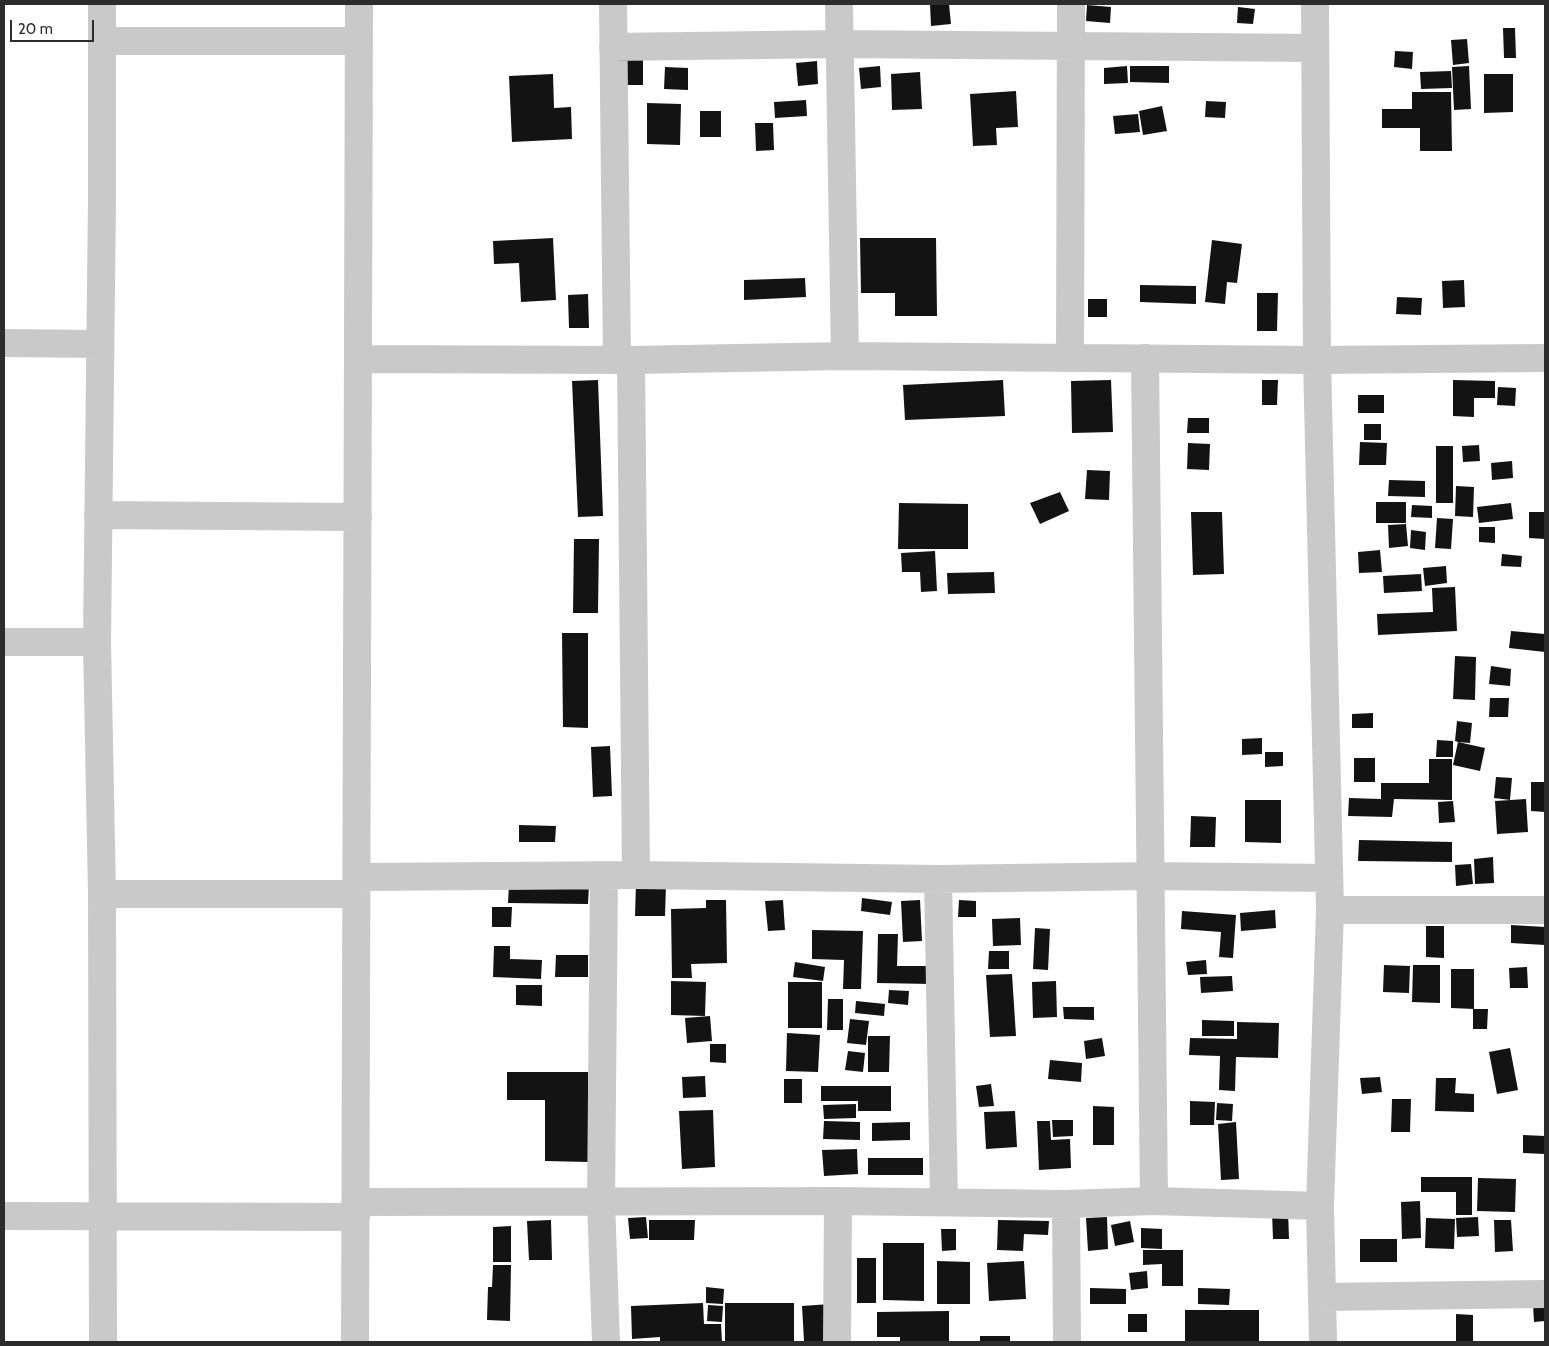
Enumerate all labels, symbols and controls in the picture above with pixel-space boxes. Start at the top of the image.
scale bar [12,10,96,42]
text: 20 m [18,20,53,38]

